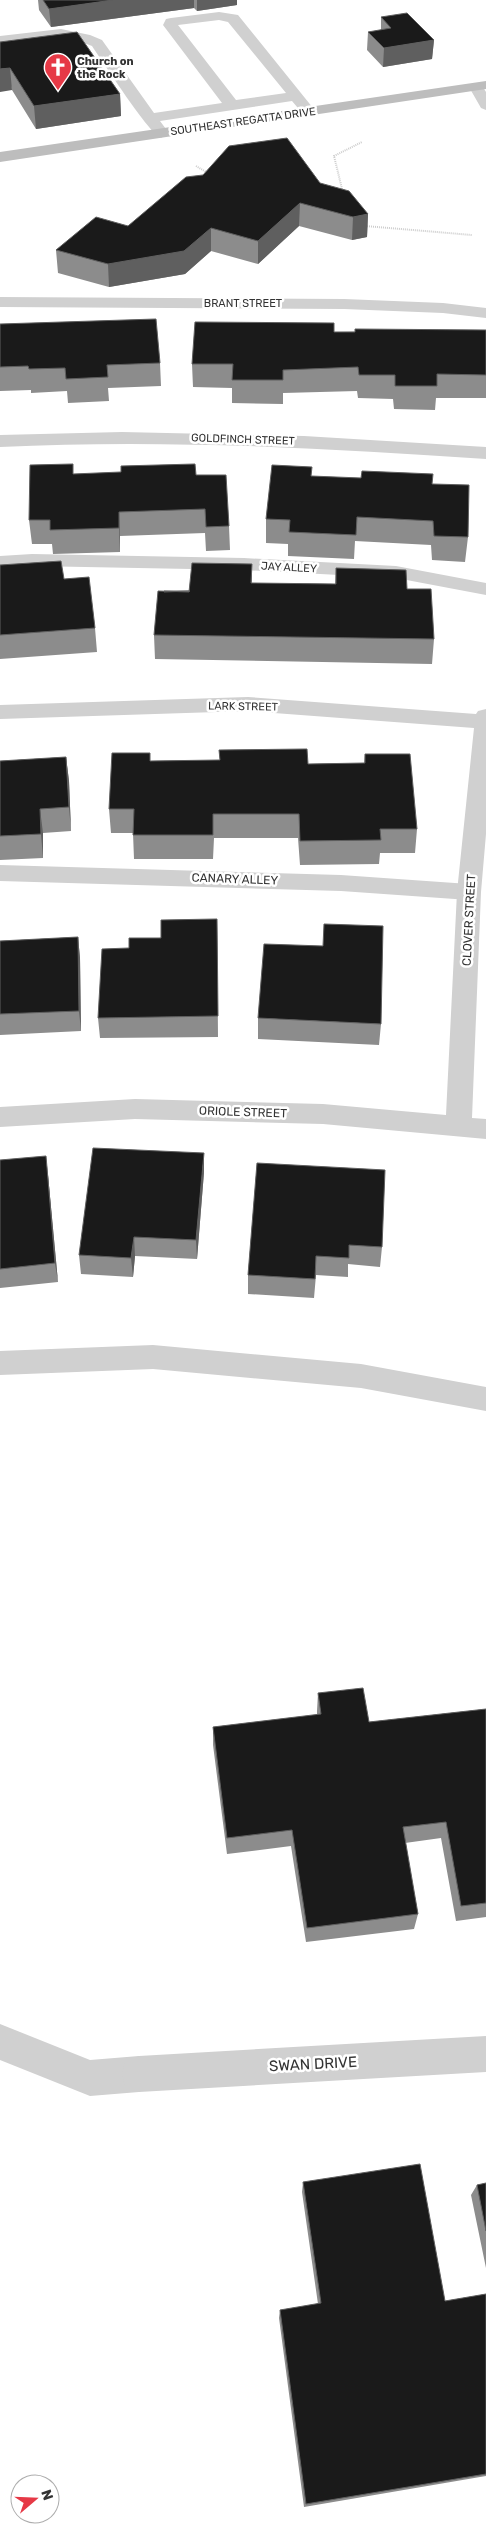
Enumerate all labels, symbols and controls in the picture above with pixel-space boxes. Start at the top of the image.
church icon: Church on the Rock [43,52,73,91]
place label: Church on the Rock [77,55,134,81]
street label: SOUTHEAST REGATTA DRIVE [170,105,317,138]
street label: BRANT STREET [204,297,283,310]
street label: GOLDFINCH STREET [191,431,296,448]
street label: JAY ALLEY [261,560,317,575]
street label: LARK STREET [208,699,279,714]
street label: CANARY ALLEY [192,870,279,888]
street label: CLOVER STREET [460,874,478,966]
street label: ORIOLE STREET [199,1103,287,1121]
street label: SWAN DRIVE [269,2053,357,2075]
north arrow [10,2474,60,2524]
text: N [37,2487,56,2502]

